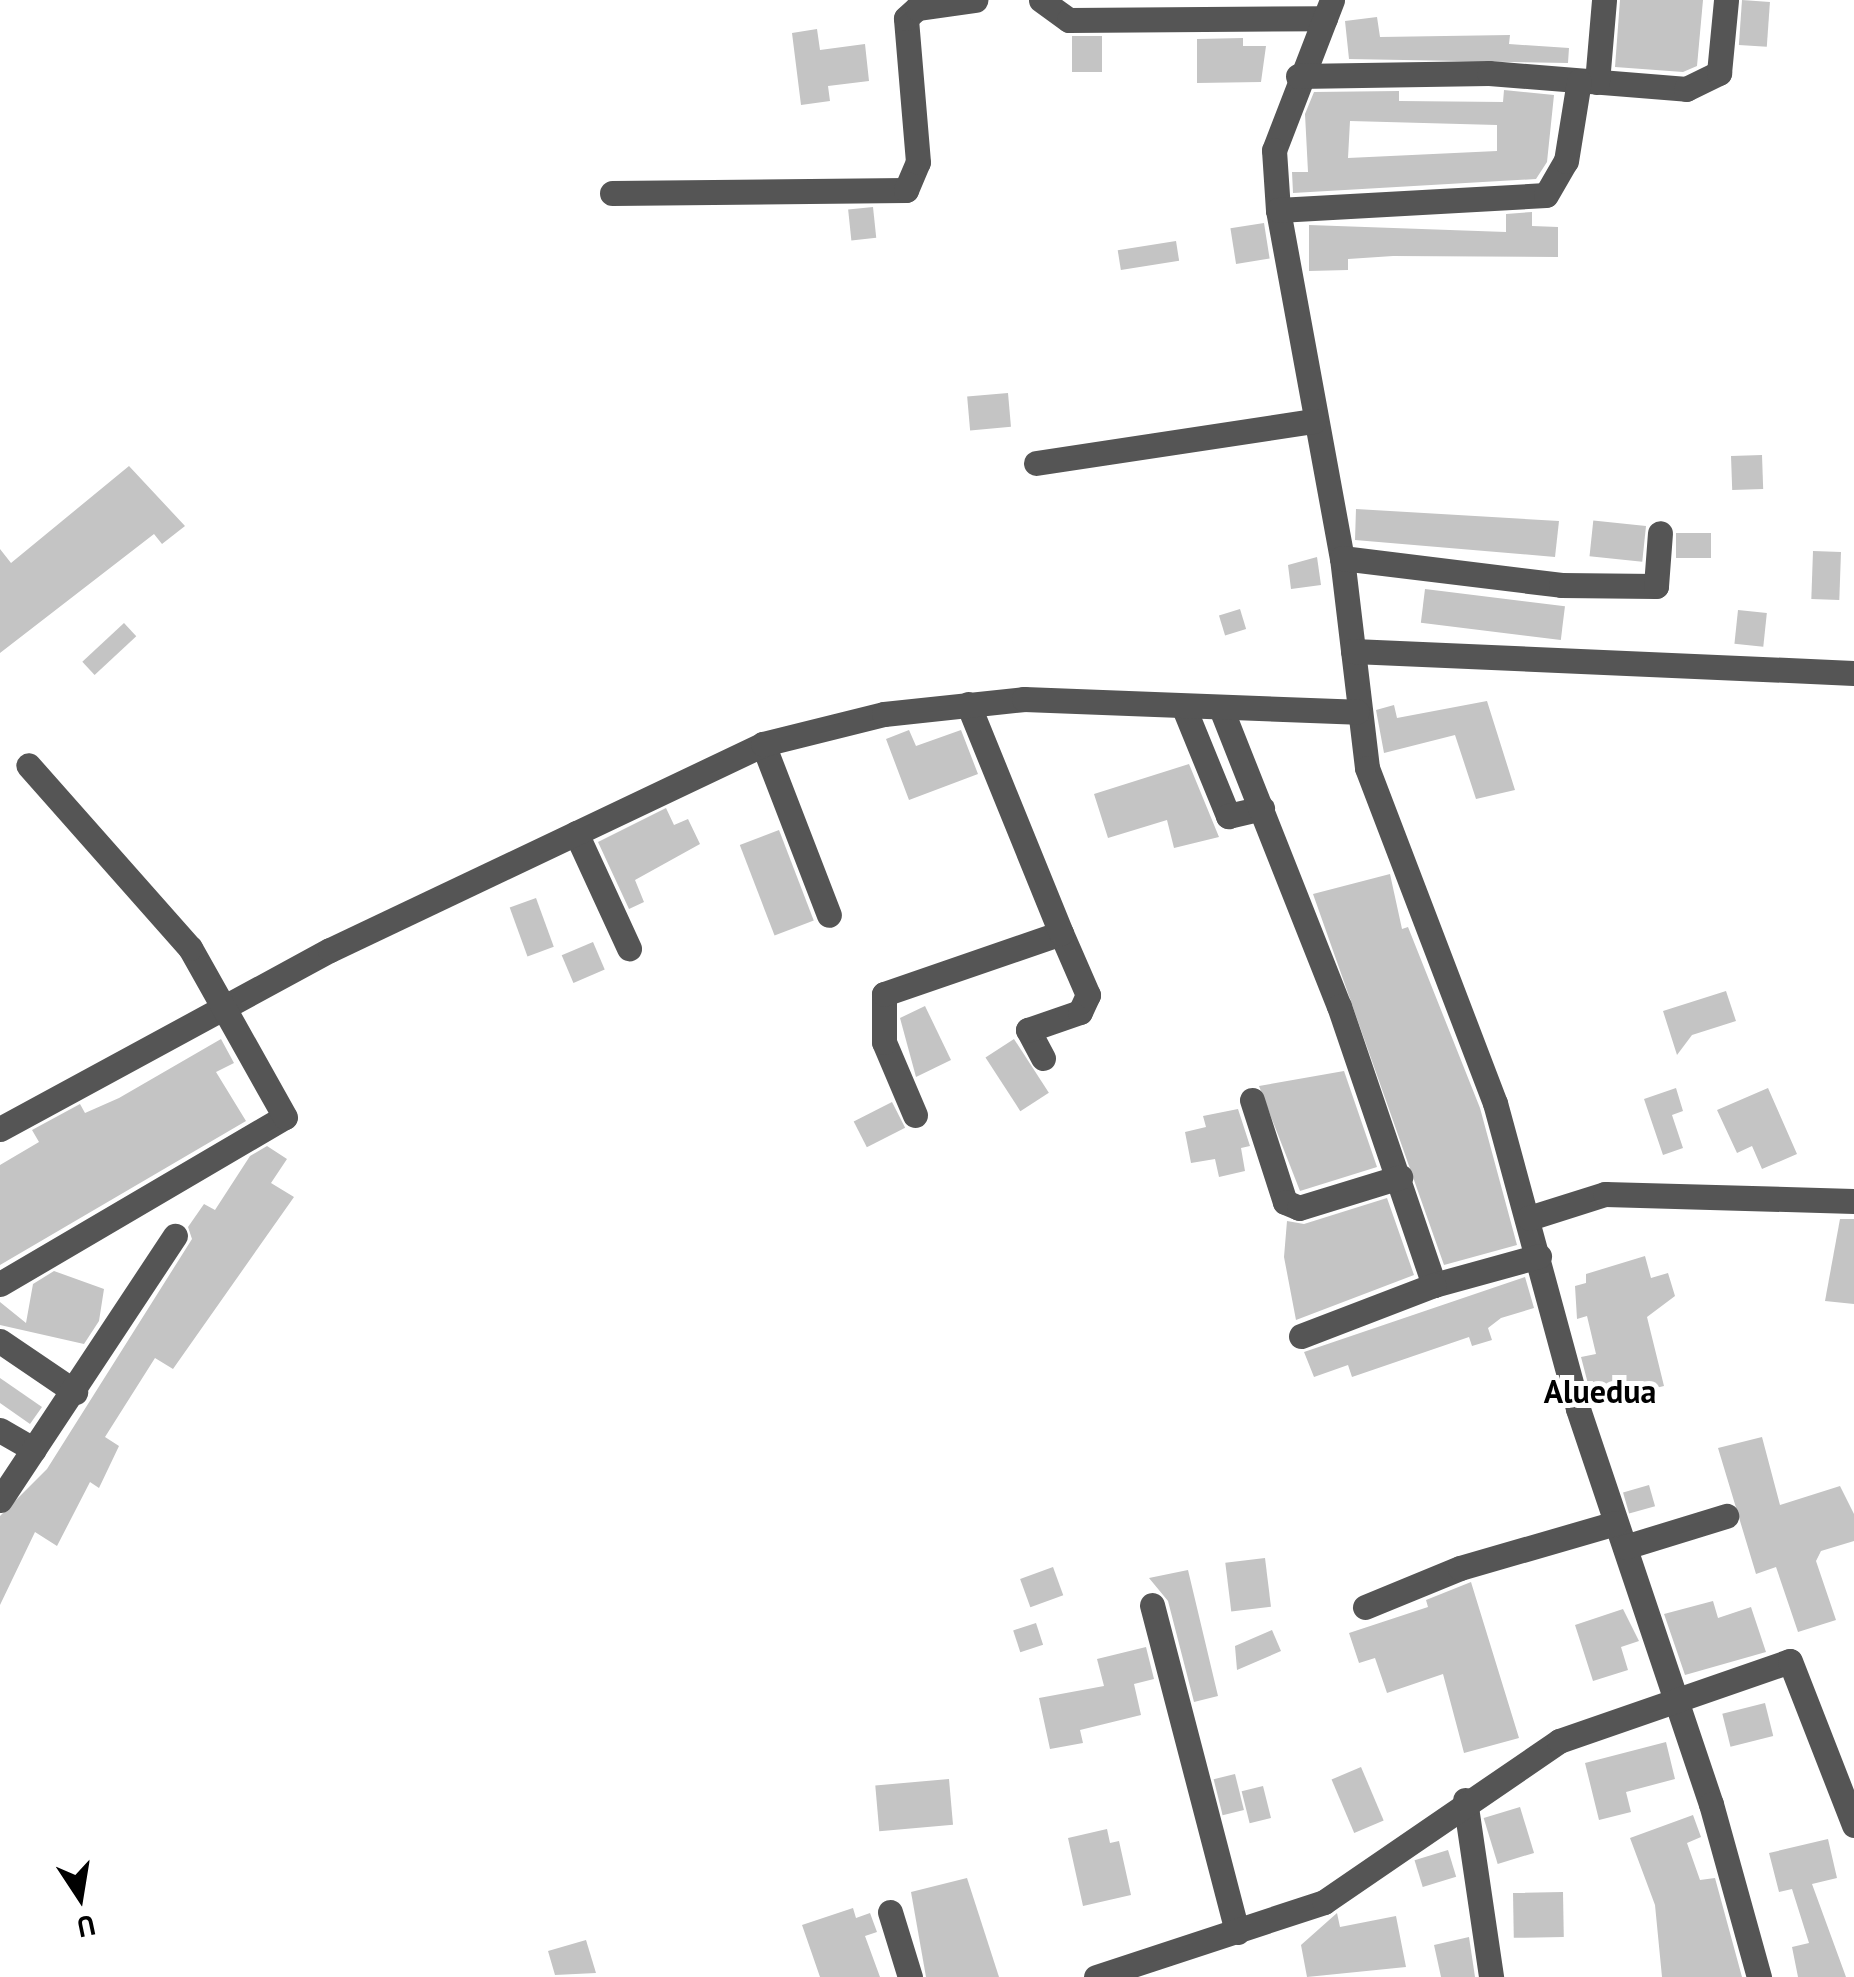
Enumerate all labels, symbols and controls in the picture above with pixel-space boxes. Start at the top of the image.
district label: Aluedua [1544,1372,1656,1410]
north arrow [30,1847,130,1947]
text: U [74,1907,99,1947]

